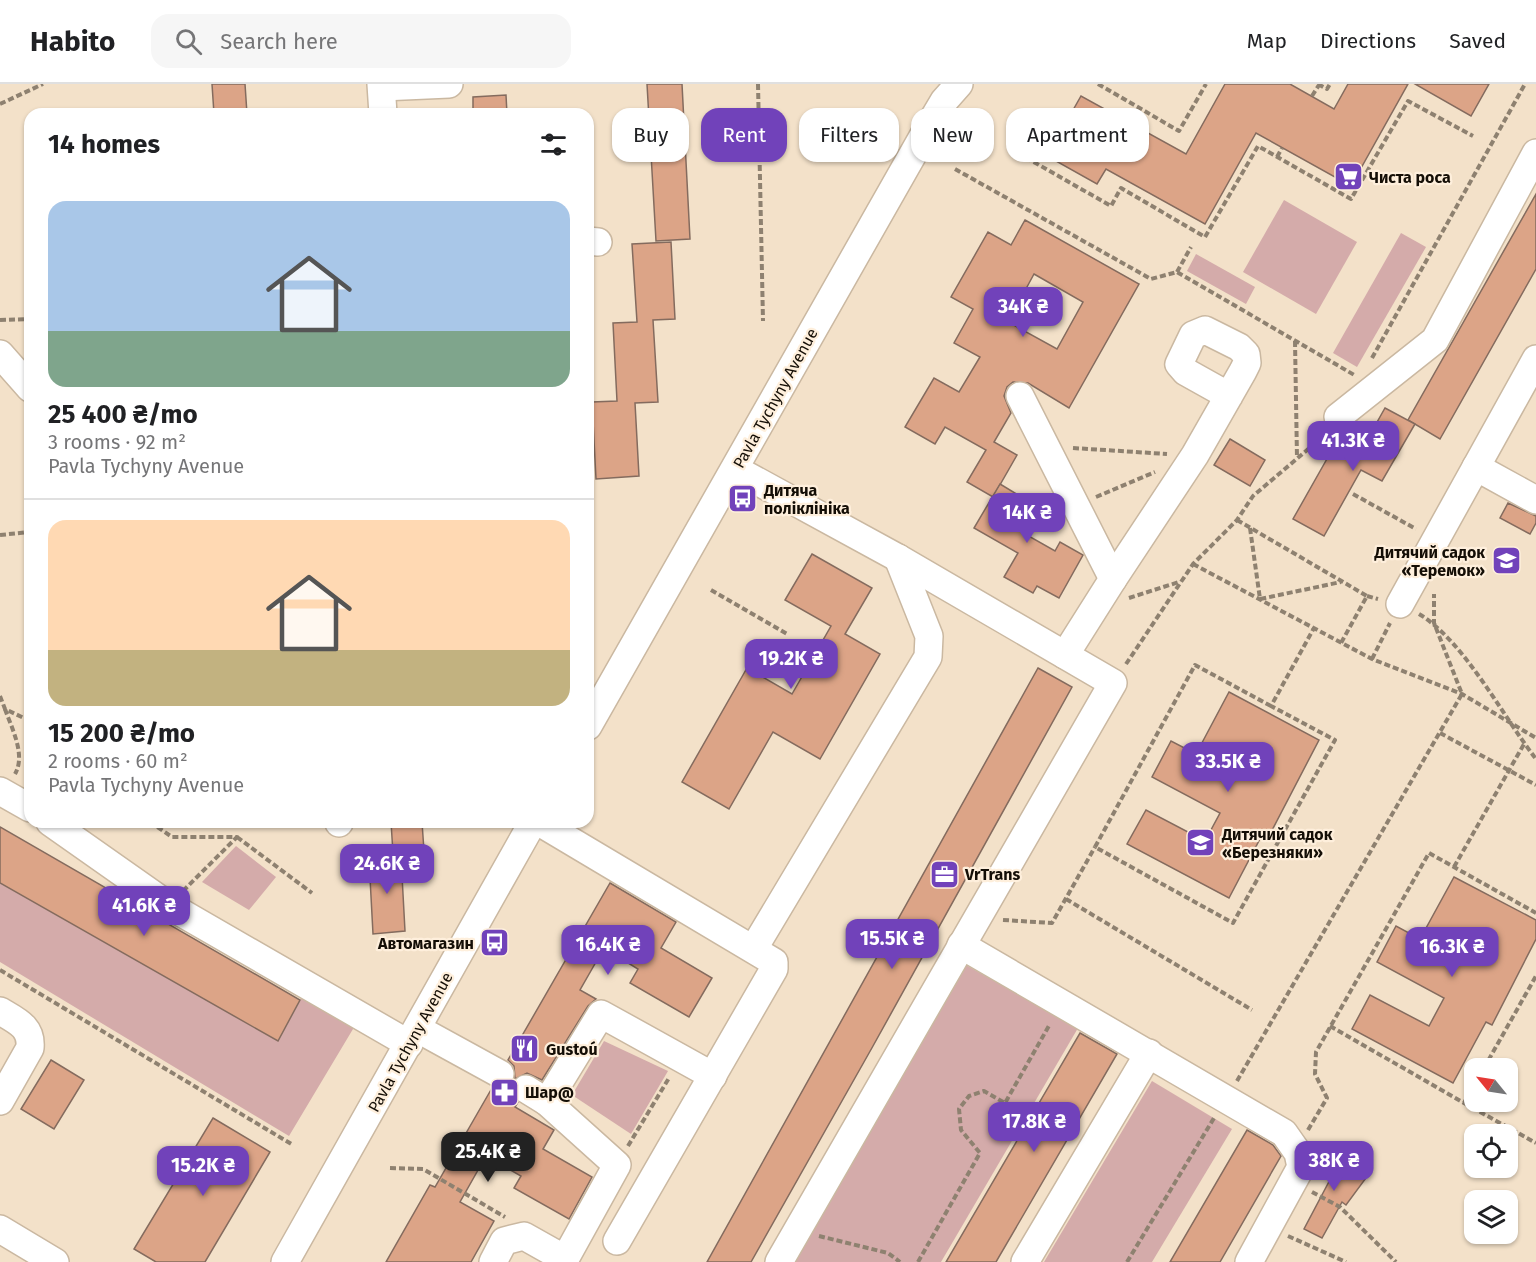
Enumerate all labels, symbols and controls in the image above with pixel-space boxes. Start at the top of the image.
search box [151,14,571,68]
text: Habito [30,25,115,58]
icon: search [172,25,205,58]
text: Search here [220,28,338,55]
text: Map [1247,28,1287,54]
text: Directions [1320,28,1416,54]
text: Saved [1449,28,1506,54]
chip: Buy [612,108,689,162]
chip: Rent [701,108,787,162]
chip: Filters [799,108,899,162]
chip: New [911,108,994,162]
chip: Apartment [1006,108,1149,162]
icon: filters [537,128,570,161]
text: 14 homes [48,129,160,160]
supermarket icon: Чиста роса [1332,161,1364,193]
place label: Чиста роса [1369,168,1451,187]
icon: home [255,240,363,348]
pin: 34K ₴ [981,287,1065,338]
text: 34K ₴ [998,294,1048,318]
street label: Pavla Tychyny Avenue [729,325,822,472]
text: 25 400 ₴/mo [48,399,198,430]
pin: 41.3K ₴ [1298,421,1408,472]
text: 41.3K ₴ [1321,428,1385,452]
text: 3 rooms · 92 m² [48,430,186,454]
text: Pavla Tychyny Avenue [48,454,244,478]
place label: Дитяча поліклініка [763,481,850,518]
bus stop icon: Дитяча поліклініка [727,483,759,515]
pin: 14K ₴ [985,493,1069,544]
text: 14K ₴ [1002,500,1052,524]
place label: Дитячий садок «Теремок» [1374,543,1485,580]
school or university icon: Дитячий садок «Теремок» [1490,545,1522,577]
icon: home [255,559,363,667]
pin: 19.2K ₴ [736,639,846,690]
text: 19.2K ₴ [759,646,823,670]
text: 15 200 ₴/mo [48,718,195,749]
pin: 33.5K ₴ [1173,742,1283,793]
text: 2 rooms · 60 m² [48,749,188,773]
text: 33.5K ₴ [1195,749,1261,773]
text: Pavla Tychyny Avenue [48,773,244,797]
place label: Дитячий садок «Березняки» [1221,825,1333,862]
school or university icon: Дитячий садок «Березняки» [1185,827,1217,859]
pin: 24.6K ₴ [332,844,442,895]
text: 24.6K ₴ [354,851,420,875]
office icon: VrTrans [928,858,960,890]
place label: VrTrans [964,865,1020,884]
pin: 41.6K ₴ [89,886,199,937]
text: 41.6K ₴ [112,893,176,917]
pin: 15.5K ₴ [837,919,947,970]
pin: 16.4K ₴ [553,925,663,976]
text: 15.5K ₴ [860,926,924,950]
bus stop icon: Автомагазин [479,927,511,959]
pin: 16.3K ₴ [1397,927,1507,978]
text: 16.4K ₴ [575,932,641,956]
place label: Автомагазин [377,934,474,953]
text: 16.3K ₴ [1420,934,1484,958]
street label: Pavla Tychyny Avenue [364,969,457,1116]
restaurant icon: Gustoú [509,1033,541,1065]
place label: Gustoú [546,1040,598,1059]
north arrow [1464,1058,1518,1112]
map controls [1464,1058,1518,1244]
pharmacy icon: Шар@ [488,1076,520,1108]
place label: Шар@ [525,1083,574,1102]
pin: 17.8K ₴ [979,1102,1089,1153]
text: 17.8K ₴ [1002,1109,1066,1133]
button: locate [1464,1124,1518,1178]
pin: 25.4K ₴ [433,1132,543,1183]
text: 25.4K ₴ [455,1139,521,1163]
pin: 38K ₴ [1292,1141,1376,1192]
pin: 15.2K ₴ [148,1146,258,1197]
text: 38K ₴ [1309,1148,1359,1172]
text: 15.2K ₴ [171,1153,235,1177]
button: layers [1464,1190,1518,1244]

